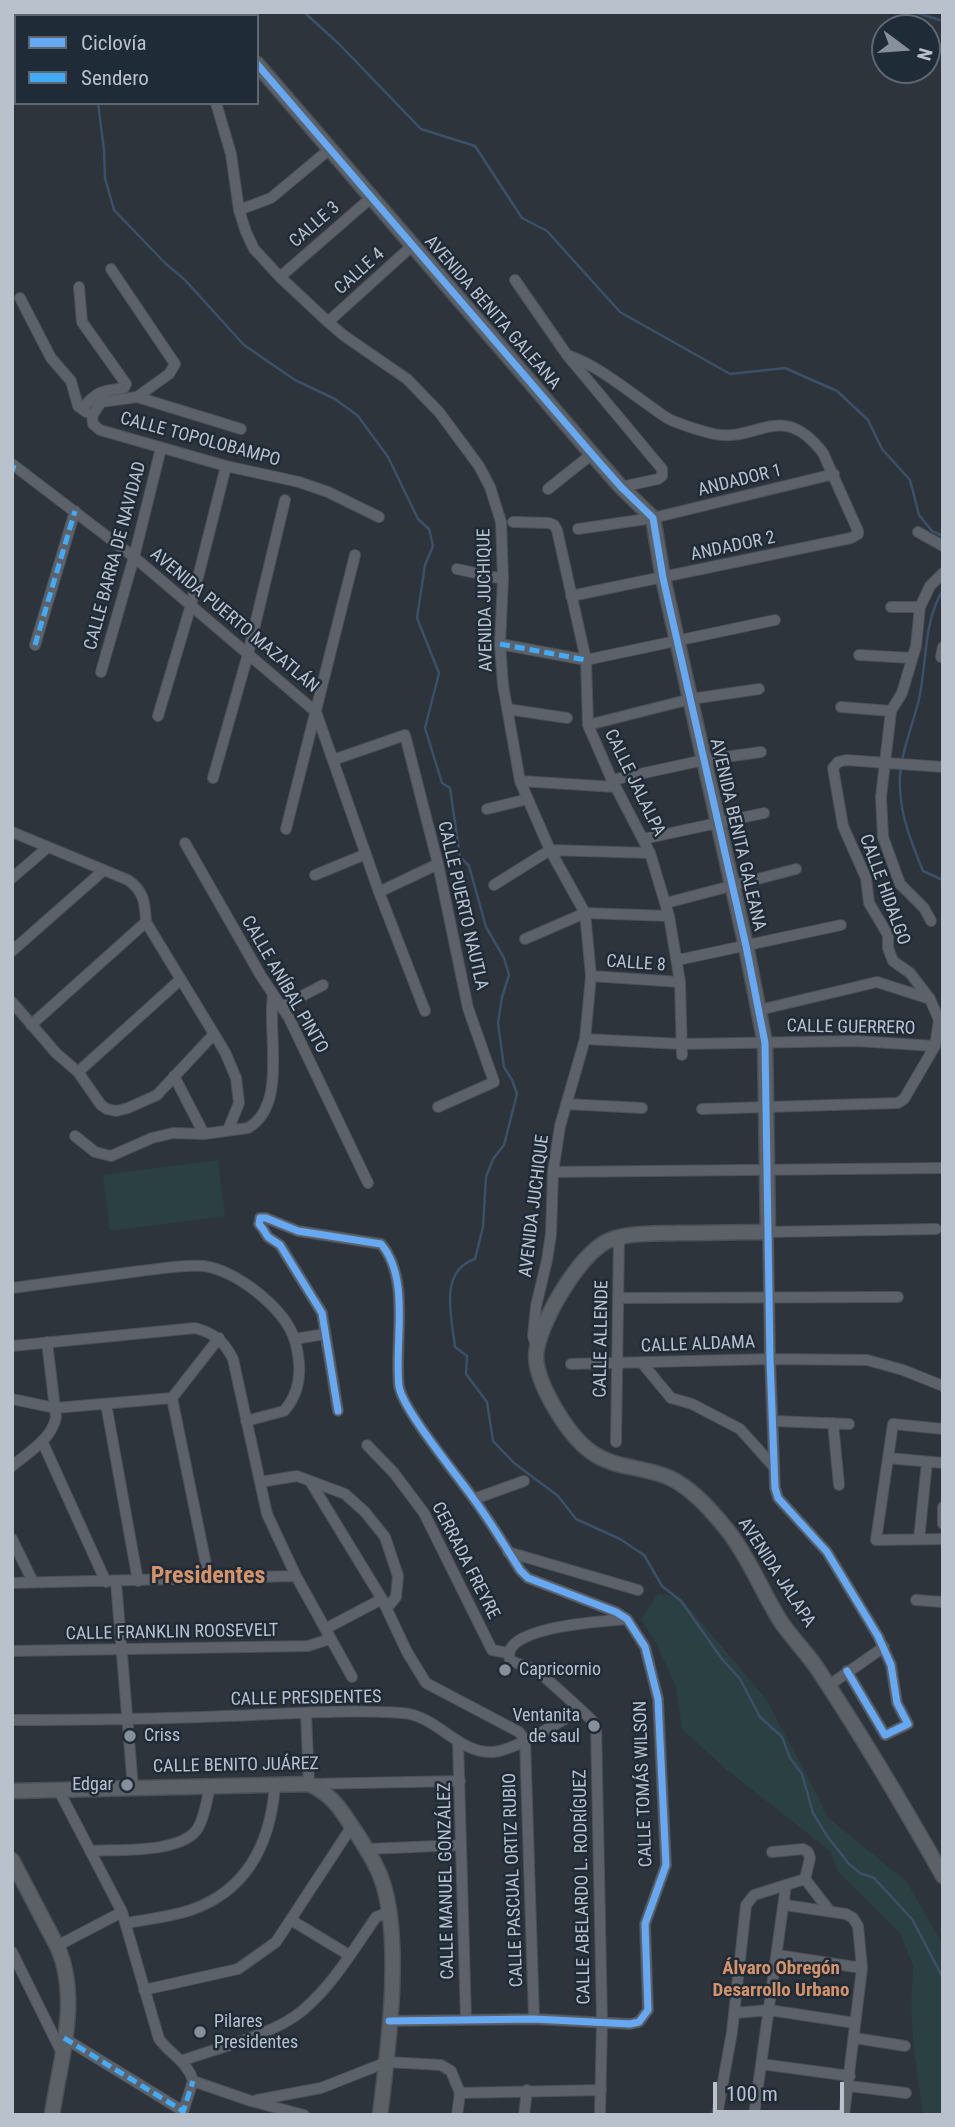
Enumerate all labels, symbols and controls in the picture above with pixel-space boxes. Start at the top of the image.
legend [14,14,259,105]
north arrow [871,14,941,84]
text: Ciclovía [81,31,147,55]
text: N [912,46,937,63]
text: Sendero [81,66,149,90]
street label: CALLE 3 [285,197,345,253]
street label: AVENIDA BENITA GALEANA [419,232,565,394]
street label: CALLE 4 [331,244,389,300]
street label: CALLE TOPOLOBAMPO [118,408,282,472]
street label: CALLE BARRA DE NAVIDAD [80,459,152,653]
street label: ANDADOR 1 [696,460,784,502]
street label: AVENIDA JUCHIQUE [474,528,498,672]
street label: ANDADOR 2 [689,528,777,566]
street label: AVENIDA PUERTO MAZATLÁN [145,544,323,698]
street label: CALLE JALALPA [599,726,669,840]
street label: AVENIDA BENITA GALEANA [704,737,770,933]
street label: CALLE PUERTO NAUTLA [432,819,492,993]
street label: CALLE HIDALGO [854,832,914,948]
street label: CALLE ANÍBAL PINTO [236,912,332,1058]
street label: CALLE 8 [605,951,667,977]
street label: CALLE GUERRERO [786,1016,916,1040]
street label: AVENIDA JUCHIQUE [516,1133,554,1279]
street label: CALLE ALLENDE [590,1280,614,1398]
street label: CALLE ALDAMA [640,1332,756,1358]
street label: CERRADA FREYRE [426,1499,504,1623]
street label: AVENIDA JALAPA [733,1514,819,1632]
district label: Presidentes [151,1563,265,1591]
street label: CALLE FRANKLIN ROOSEVELT [65,1620,279,1646]
place label: Capricornio [519,1659,601,1681]
marker: Capricornio [497,1662,513,1678]
street label: CALLE PRESIDENTES [230,1687,382,1711]
street label: CALLE TOMÁS WILSON [630,1700,658,1868]
place label: Ventanita de saul [512,1705,580,1748]
marker: Ventanita de saul [586,1718,602,1734]
place label: Criss [144,1725,180,1747]
marker: Criss [122,1728,138,1744]
street label: CALLE BENITO JUÁREZ [153,1754,319,1778]
street label: CALLE ABELARDO L. RODRÍGUEZ [570,1769,596,2005]
street label: CALLE PASCUAL ORTIZ RUBIO [499,1773,529,1987]
place label: Edgar [72,1774,113,1796]
marker: Edgar [119,1777,135,1793]
street label: CALLE MANUEL GONZÁLEZ [434,1782,460,1980]
district label: Álvaro Obregón Desarrollo Urbano [713,1958,849,2002]
place label: Pilares Presidentes [214,2011,298,2054]
marker: Pilares Presidentes [192,2024,208,2040]
scale bar [717,2068,848,2112]
text: 100 m [726,2082,778,2106]

